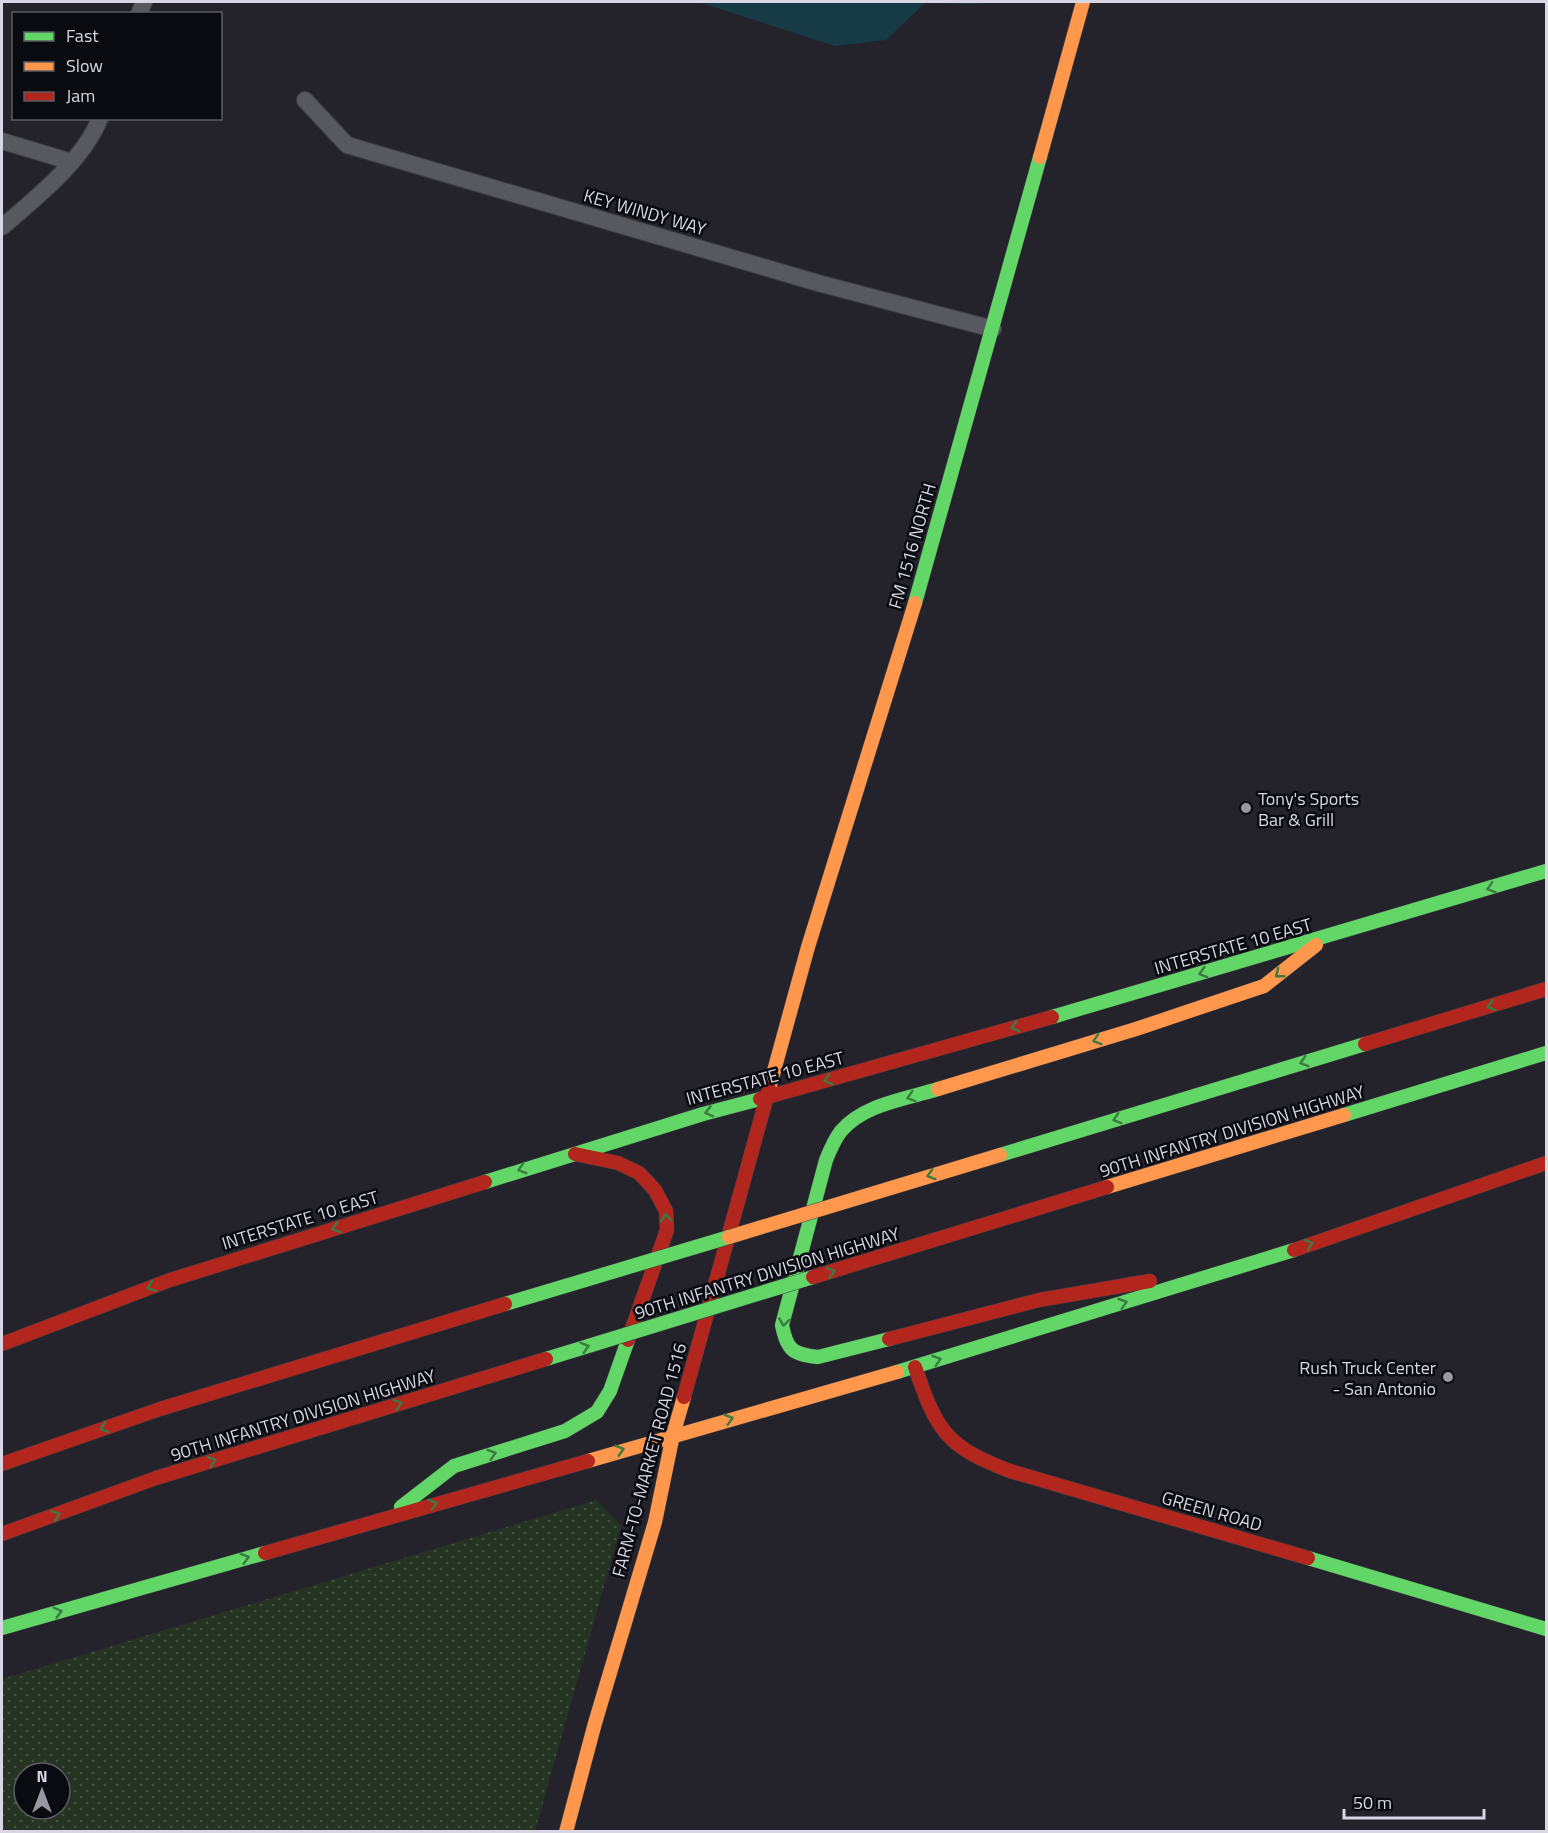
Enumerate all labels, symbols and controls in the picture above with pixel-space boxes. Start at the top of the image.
legend [12,12,222,120]
text: Fast [66,22,99,49]
text: Slow [66,52,103,79]
text: Jam [66,82,95,109]
street label: KEY WINDY WAY [581,182,710,242]
street label: FM 1516 NORTH [881,480,943,612]
place label: Tony's Sports Bar & Grill [1258,785,1359,833]
marker: Tony's Sports Bar & Grill [1239,801,1253,815]
one-way arrow [1486,881,1497,894]
street label: INTERSTATE 10 EAST [1151,910,1315,981]
one-way arrow [1198,966,1209,978]
one-way arrow [1275,966,1286,977]
one-way arrow [1486,999,1496,1011]
one-way arrow [1011,1020,1021,1032]
one-way arrow [1092,1033,1103,1045]
street label: INTERSTATE 10 EAST [683,1044,848,1112]
one-way arrow [1299,1055,1310,1067]
one-way arrow [823,1073,834,1085]
street label: 90TH INFANTRY DIVISION HIGHWAY [1096,1078,1368,1184]
one-way arrow [906,1090,917,1102]
one-way arrow [704,1105,714,1118]
one-way arrow [1112,1112,1123,1124]
one-way arrow [517,1162,528,1174]
one-way arrow [926,1168,937,1180]
street label: INTERSTATE 10 EAST [218,1183,382,1257]
one-way arrow [659,1214,672,1223]
street label: 90TH INFANTRY DIVISION HIGHWAY [631,1220,903,1326]
one-way arrow [331,1221,342,1233]
one-way arrow [1303,1239,1314,1252]
one-way arrow [825,1267,836,1279]
one-way arrow [146,1280,156,1293]
one-way arrow [1118,1298,1128,1310]
one-way arrow [779,1317,791,1326]
street label: FARM-TO-MARKET ROAD 1516 [605,1340,693,1580]
one-way arrow [579,1342,590,1354]
place label: Rush Truck Center - San Antonio [1299,1354,1436,1402]
one-way arrow [931,1355,942,1367]
street label: 90TH INFANTRY DIVISION HIGHWAY [167,1362,439,1468]
marker: Rush Truck Center - San Antonio [1441,1370,1455,1384]
one-way arrow [392,1399,403,1411]
one-way arrow [724,1414,734,1427]
one-way arrow [99,1421,110,1434]
one-way arrow [614,1445,625,1457]
one-way arrow [486,1449,497,1461]
one-way arrow [206,1456,217,1468]
street label: GREEN ROAD [1159,1484,1265,1538]
one-way arrow [427,1499,437,1511]
one-way arrow [51,1509,61,1522]
one-way arrow [239,1553,250,1565]
one-way arrow [53,1607,63,1620]
north arrow [12,1761,72,1821]
text: N [36,1764,48,1788]
scale bar [1344,1782,1484,1820]
text: 50 m [1353,1789,1392,1816]

